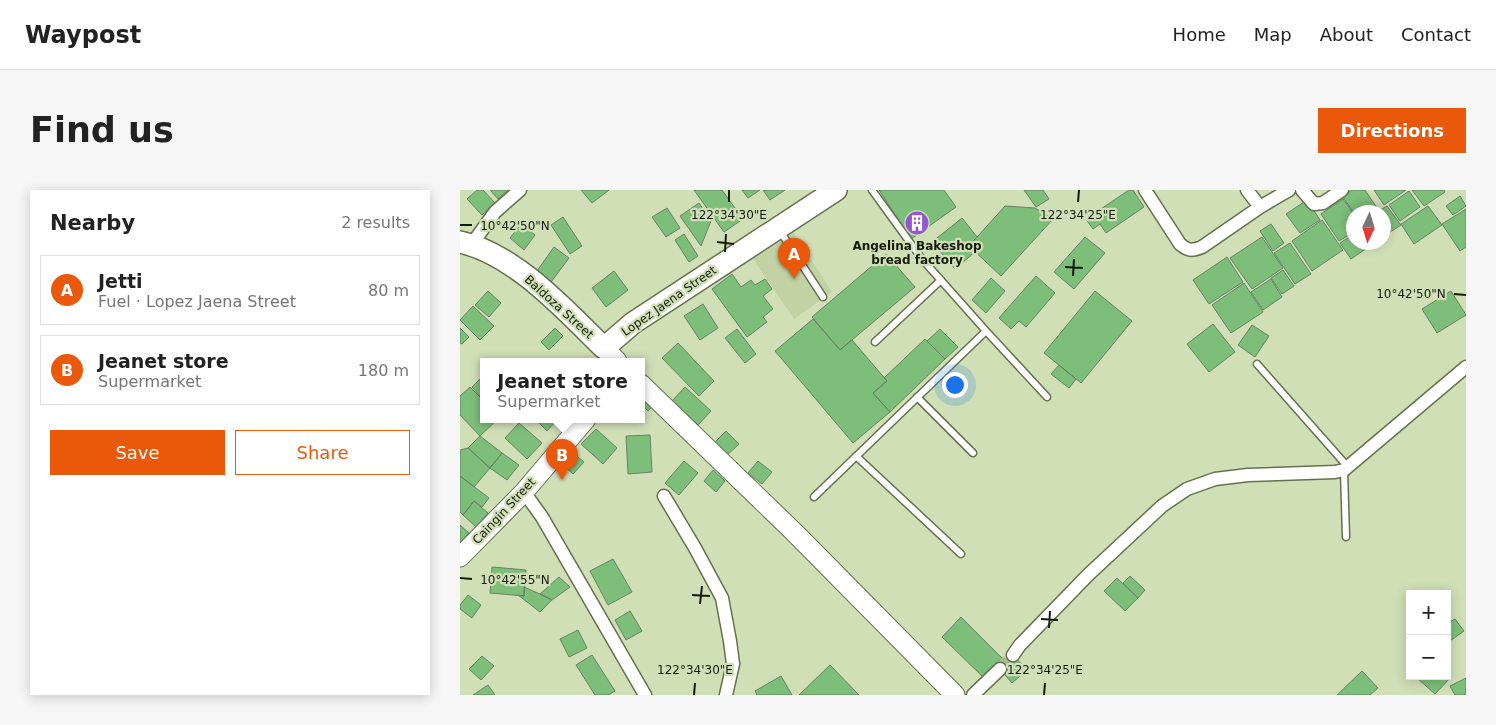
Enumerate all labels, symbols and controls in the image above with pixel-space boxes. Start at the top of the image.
text: Waypost [25,21,141,49]
text: Home [1173,24,1226,45]
text: Map [1254,24,1292,45]
text: About [1320,24,1373,45]
text: Contact [1401,24,1471,45]
button: Directions [1318,108,1466,153]
text: Find us [30,110,174,150]
north arrow [1346,205,1391,250]
text: 122°34'30"E [691,208,767,222]
text: 122°34'25"E [1040,208,1116,222]
building icon: Angelina Bakeshop bread factory [904,210,930,236]
text: Nearby [50,211,135,235]
text: 2 results [341,213,410,232]
text: 10°42'50"N [480,219,550,233]
pin: A [778,238,810,279]
place label: Angelina Bakeshop bread factory [852,239,982,267]
street label: Lopez Jaena Street [619,263,719,339]
text: Jetti [98,270,143,292]
street label: Baldoza Street [522,272,597,342]
text: A [61,281,73,300]
text: 80 m [368,281,409,300]
text: 10°42'50"N [1376,287,1446,301]
text: Fuel · Lopez Jaena Street [98,292,296,311]
text: Jeanet store [98,350,229,372]
popup [480,358,645,423]
text: B [61,361,73,380]
text: 180 m [358,361,409,380]
text: Jeanet store [497,370,628,392]
text: Supermarket [98,372,201,391]
your location [942,372,968,398]
text: Supermarket [497,392,601,411]
button: Save [50,430,225,475]
button: Share [235,430,410,475]
pin: B [546,439,578,480]
street label: Caingin Street [470,475,538,547]
text: 10°42'55"N [480,573,550,587]
map controls [1406,590,1451,680]
button: + [1406,590,1451,635]
button: − [1406,635,1451,680]
text: 122°34'30"E [657,663,733,677]
text: 122°34'25"E [1007,663,1083,677]

